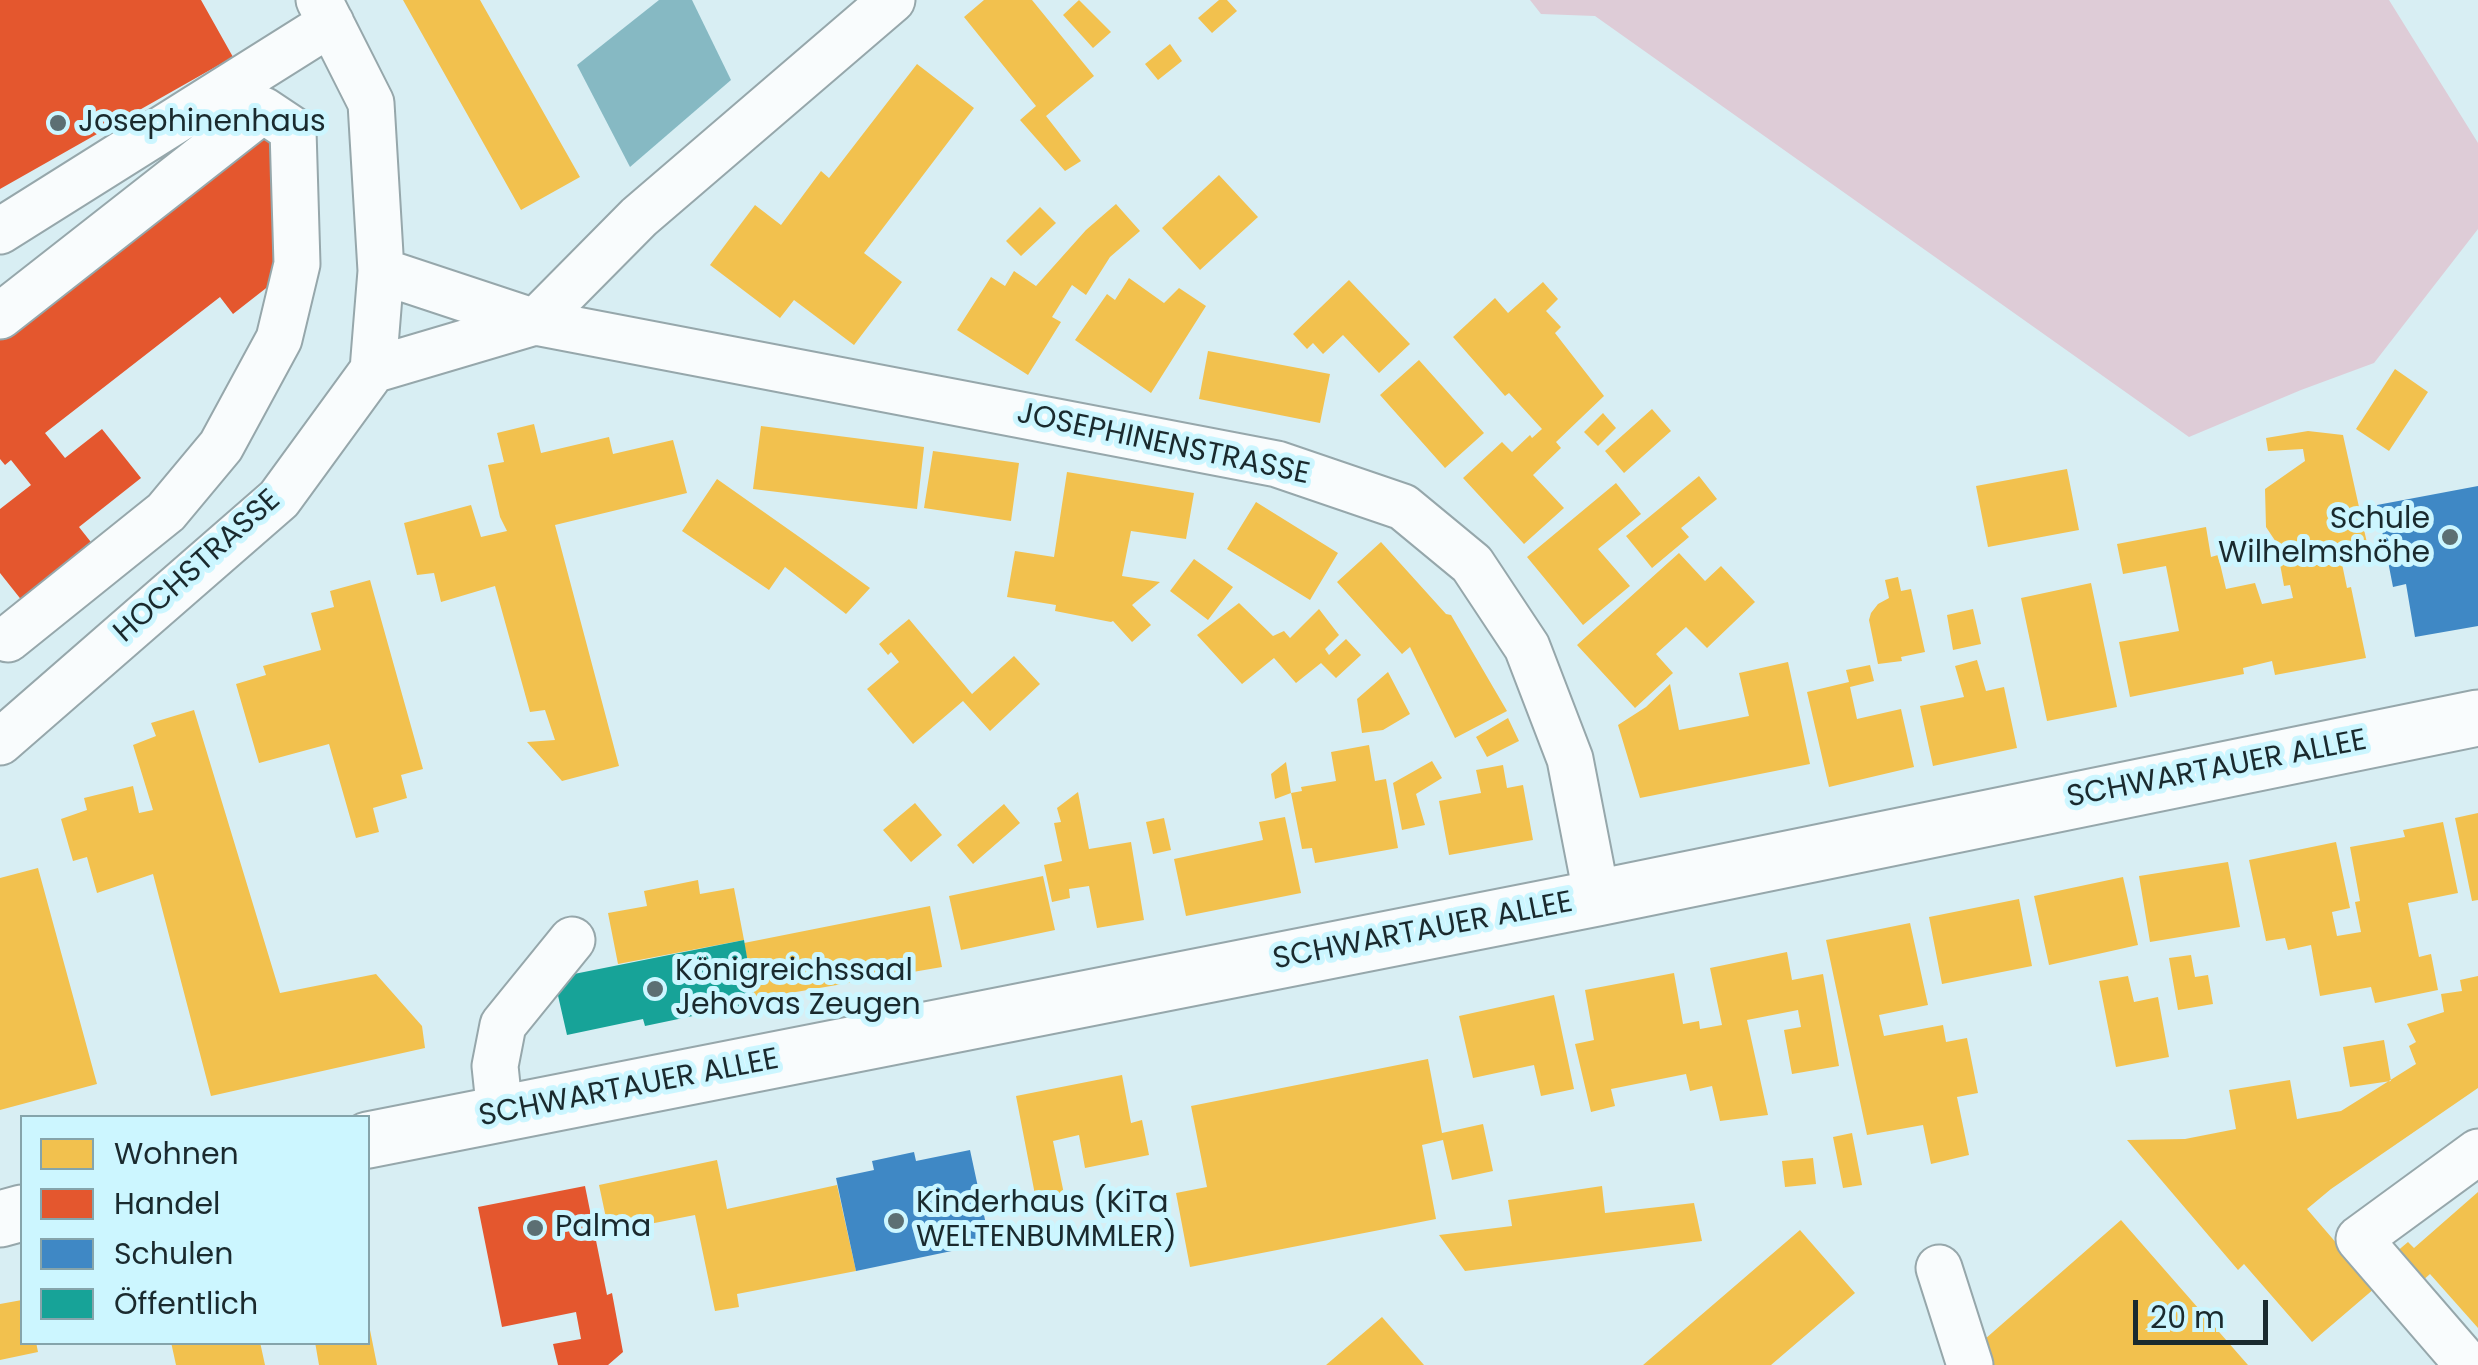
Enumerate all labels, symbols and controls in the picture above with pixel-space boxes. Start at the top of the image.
place label: Josephinenhaus [78,105,326,141]
marker: Josephinenhaus [47,112,69,134]
street label: JOSEPHINENSTRASSE [1013,396,1313,494]
street label: HOCHSTRASSE [107,483,289,651]
place label: Schule Wilhelmshöhe [2218,502,2430,572]
marker: Schule Wilhelmshöhe [2439,526,2461,548]
street label: SCHWARTAUER ALLEE [2064,723,2370,817]
street label: SCHWARTAUER ALLEE [1270,885,1576,979]
place label: Königreichssaal Jehovas Zeugen [675,954,921,1024]
marker: Königreichssaal Jehovas Zeugen [644,978,666,1000]
street label: SCHWARTAUER ALLEE [476,1042,782,1136]
legend [20,1115,370,1345]
text: Wohnen [114,1132,239,1175]
text: Handel [114,1182,221,1225]
place label: Kinderhaus (KiTa WELTENBUMMLER) [916,1186,1177,1256]
place label: Palma [555,1210,651,1246]
marker: Kinderhaus (KiTa WELTENBUMMLER) [885,1210,907,1232]
marker: Palma [524,1217,546,1239]
text: Schulen [114,1232,233,1275]
scale bar [2138,1280,2273,1342]
text: Öffentlich [114,1282,258,1325]
text: 20 m [2150,1296,2225,1339]

